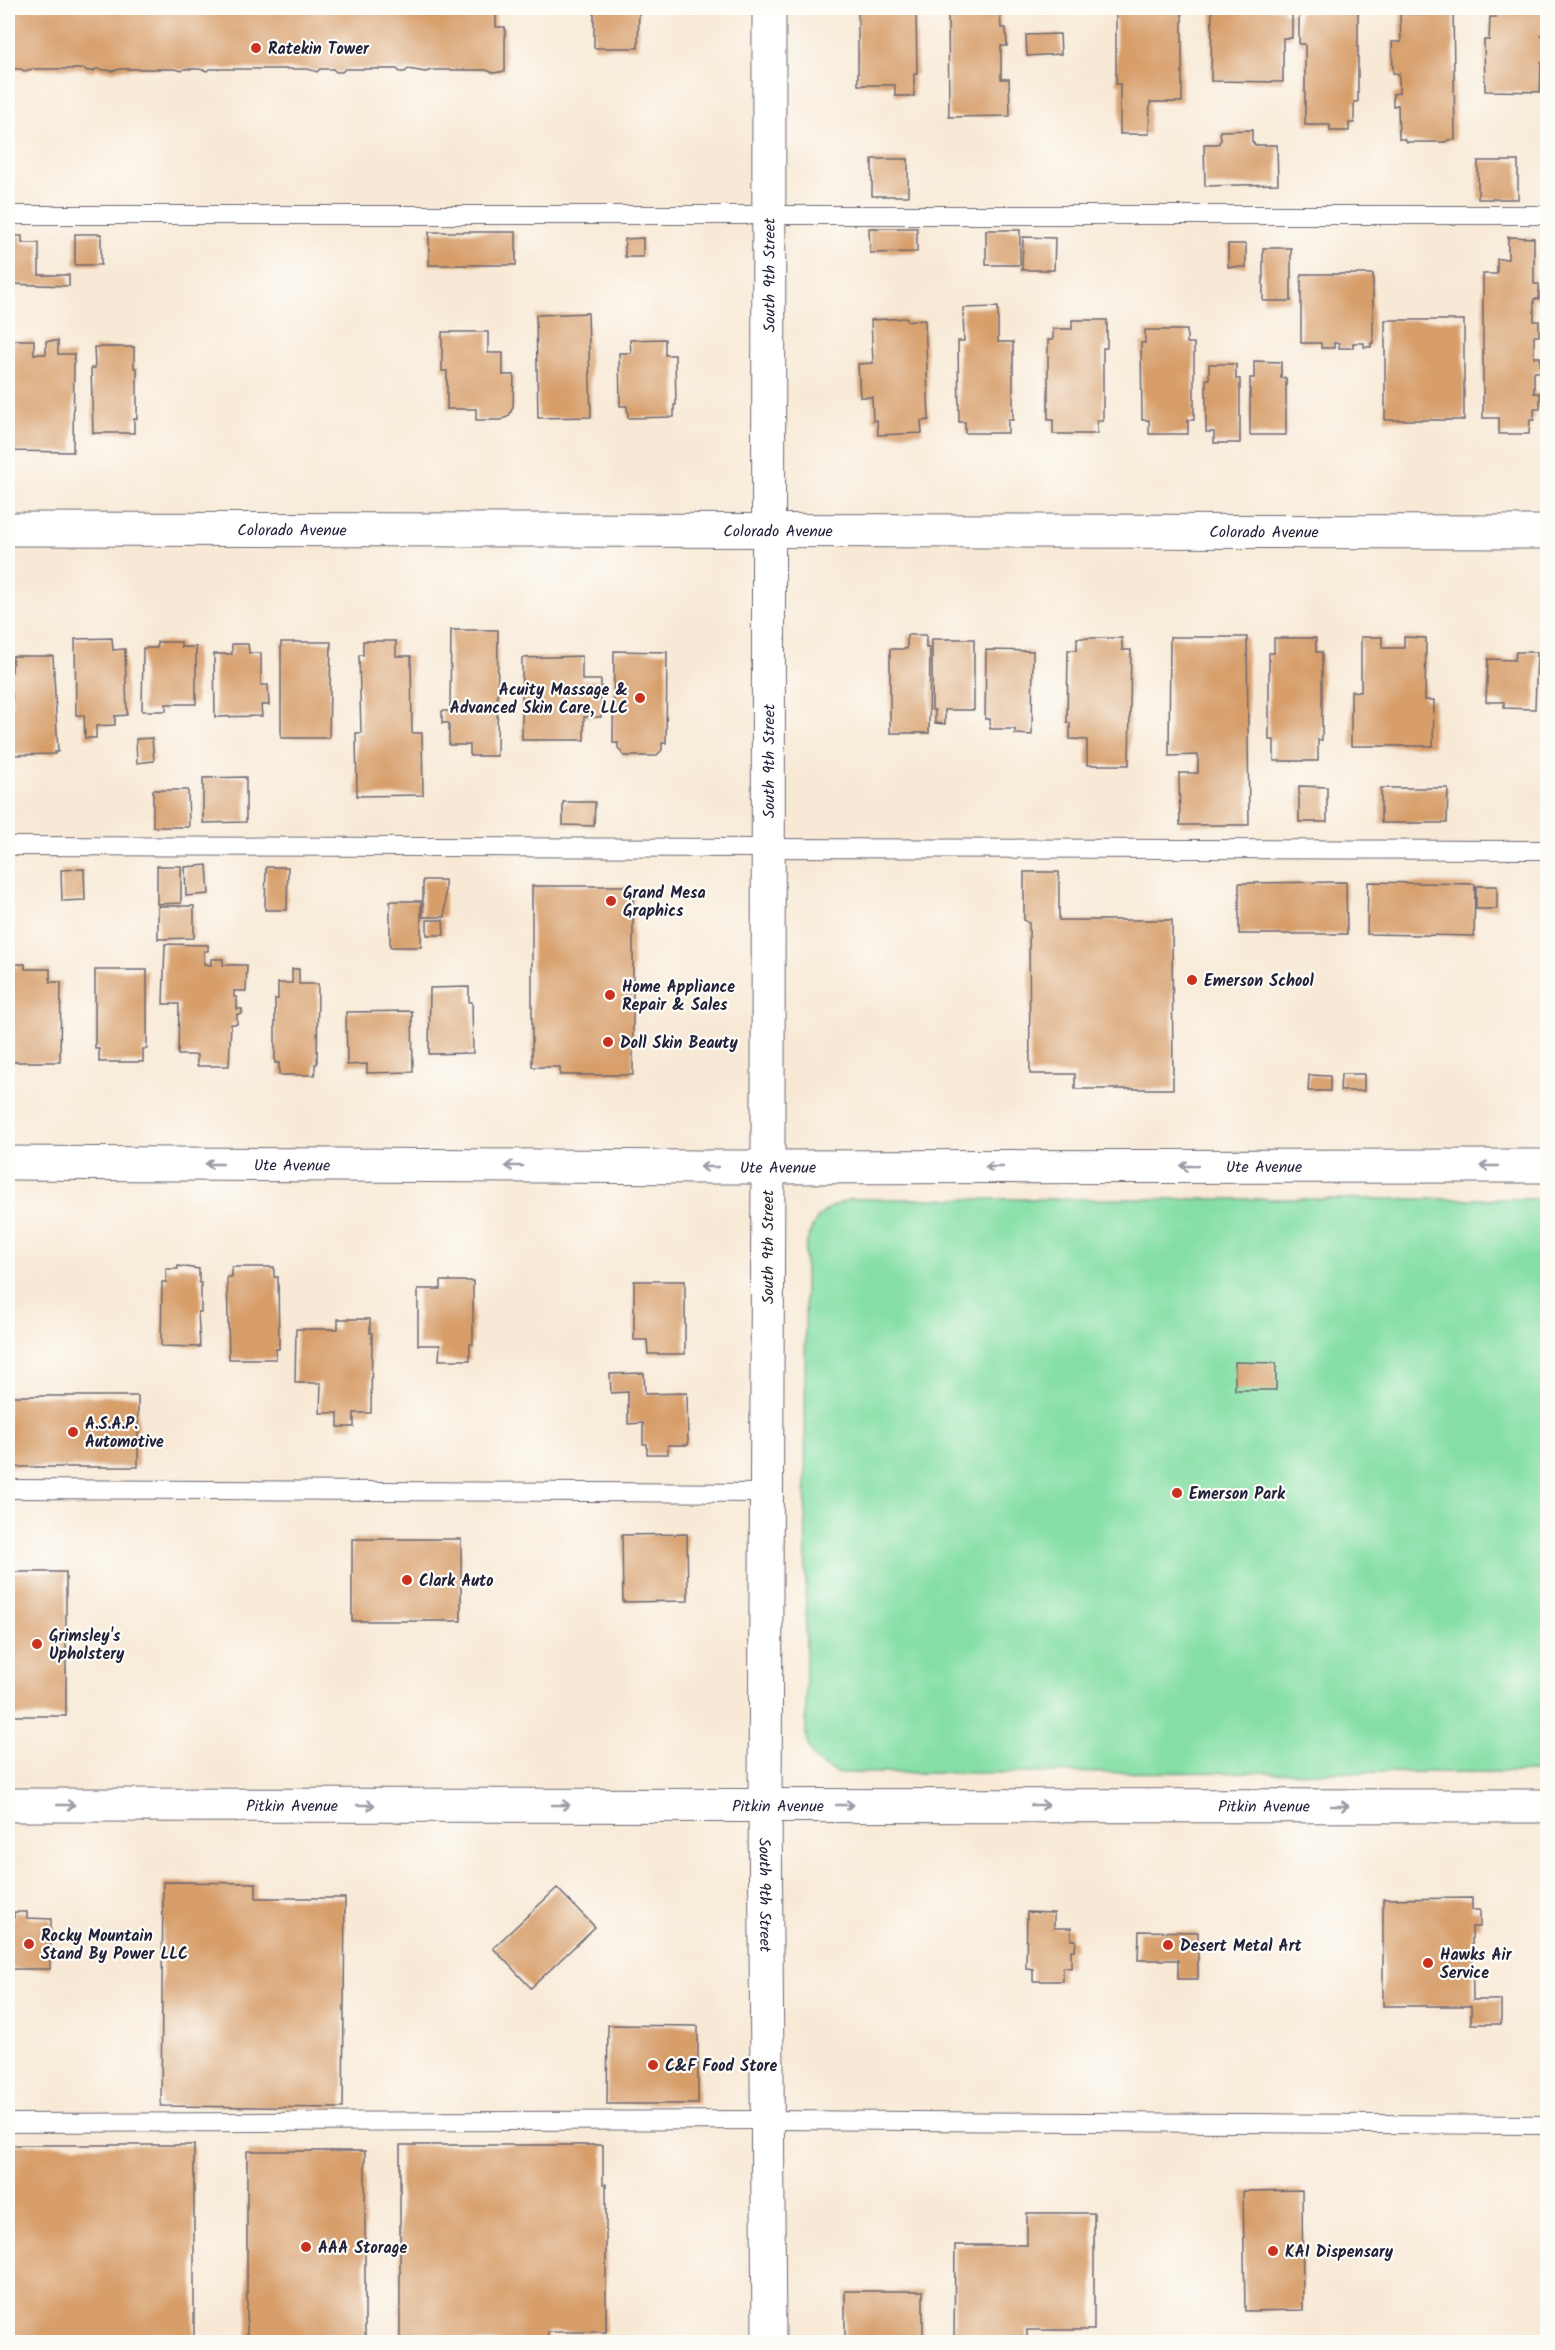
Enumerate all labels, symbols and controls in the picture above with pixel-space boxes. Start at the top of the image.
place label: Ratekin Tower [268,37,370,62]
marker: Ratekin Tower [249,41,263,55]
street label: South 9th Street [758,217,783,332]
street label: Colorado Avenue [237,518,347,544]
street label: Colorado Avenue [723,519,833,545]
street label: Colorado Avenue [1209,520,1319,546]
place label: Acuity Massage & Advanced Skin Care, LLC [450,678,628,721]
marker: Acuity Massage & Advanced Skin Care, LLC [633,691,647,705]
street label: South 9th Street [757,703,782,818]
place label: Grand Mesa Graphics [623,881,706,924]
marker: Grand Mesa Graphics [604,894,618,908]
place label: Emerson School [1204,969,1315,994]
marker: Emerson School [1185,973,1199,987]
place label: Home Appliance Repair & Sales [622,975,735,1018]
marker: Home Appliance Repair & Sales [603,988,617,1002]
place label: Doll Skin Beauty [620,1031,738,1056]
marker: Doll Skin Beauty [601,1035,615,1049]
street label: Ute Avenue [254,1153,330,1179]
street label: Ute Avenue [1226,1155,1302,1180]
street label: Ute Avenue [740,1156,816,1181]
one-way arrow [205,1158,225,1170]
one-way arrow [505,1160,525,1172]
one-way arrow [1180,1160,1200,1172]
one-way arrow [1480,1160,1500,1172]
one-way arrow [700,1161,720,1173]
one-way arrow [985,1161,1005,1173]
street label: South 9th Street [756,1189,781,1304]
place label: A.S.A.P. Automotive [85,1412,164,1455]
marker: A.S.A.P. Automotive [66,1425,80,1439]
place label: Emerson Park [1189,1482,1286,1507]
marker: Emerson Park [1170,1486,1184,1500]
place label: Clark Auto [419,1569,494,1594]
marker: Clark Auto [400,1573,414,1587]
place label: Grimsley's Upholstery [49,1624,125,1667]
marker: Grimsley's Upholstery [30,1637,44,1651]
street label: Pitkin Avenue [246,1794,338,1819]
street label: Pitkin Avenue [732,1794,824,1820]
street label: Pitkin Avenue [1218,1795,1310,1820]
one-way arrow [56,1799,75,1811]
one-way arrow [356,1799,375,1811]
one-way arrow [551,1799,570,1811]
one-way arrow [834,1799,854,1811]
one-way arrow [1029,1800,1049,1811]
one-way arrow [1329,1800,1349,1812]
street label: South 9th Street [751,1838,777,1953]
place label: Rocky Mountain Stand By Power LLC [41,1924,188,1967]
place label: Desert Metal Art [1180,1934,1302,1959]
marker: Rocky Mountain Stand By Power LLC [22,1937,36,1951]
marker: Desert Metal Art [1161,1938,1175,1952]
place label: Hawks Air Service [1440,1943,1513,1986]
marker: Hawks Air Service [1421,1956,1435,1970]
place label: C&F Food Store [665,2054,777,2079]
marker: C&F Food Store [646,2058,660,2072]
place label: AAA Storage [318,2236,407,2261]
marker: AAA Storage [299,2240,313,2254]
place label: KAI Dispensary [1285,2240,1394,2265]
marker: KAI Dispensary [1266,2244,1280,2258]

